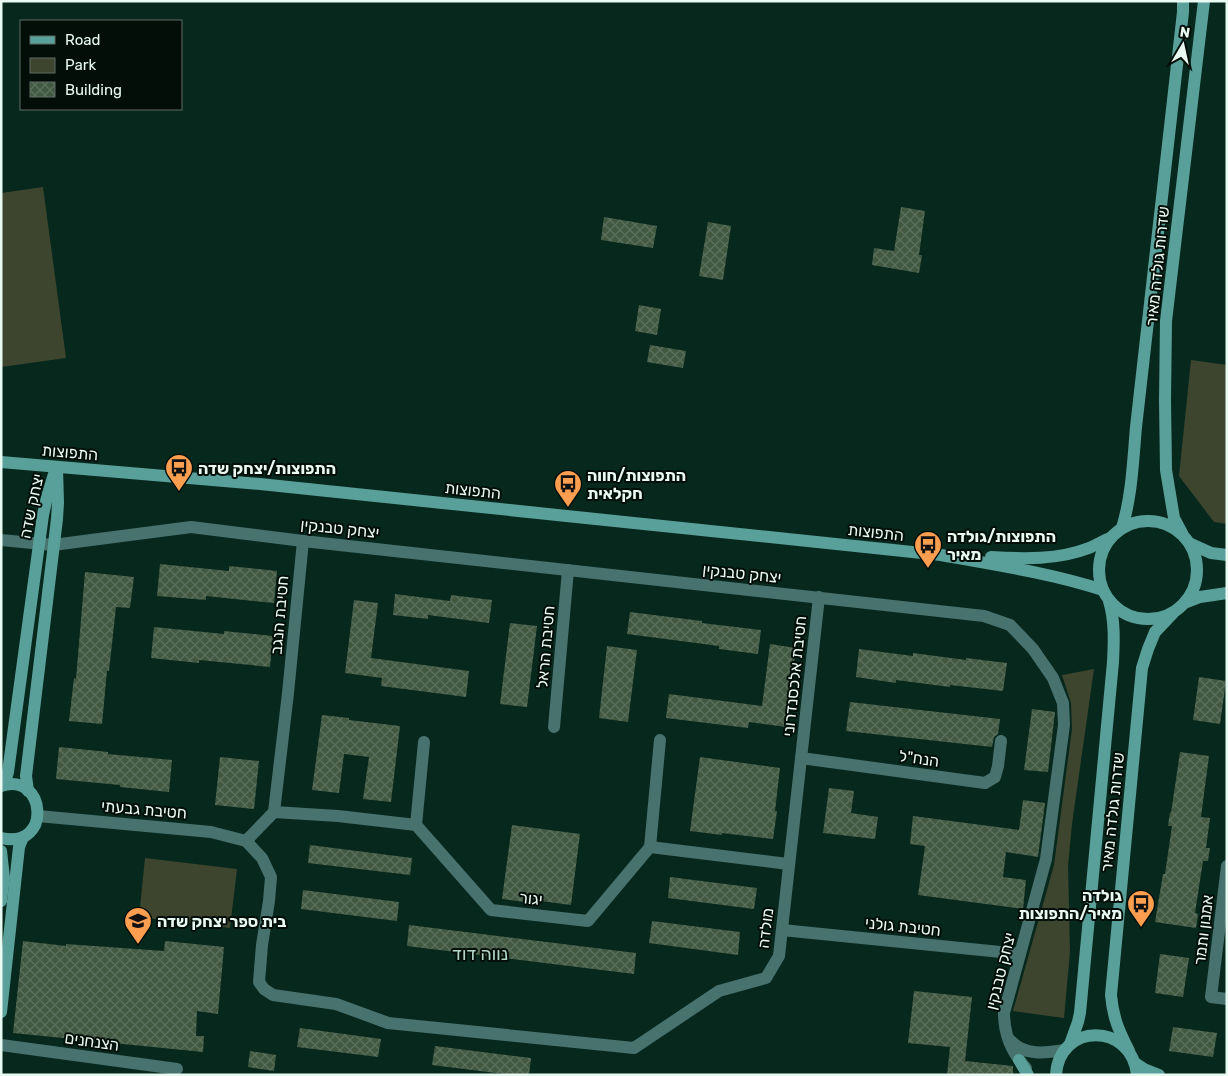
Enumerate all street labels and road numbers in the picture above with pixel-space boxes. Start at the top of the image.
street label: שדרות גולדה מאיר [1142,205,1173,327]
street label: התפוצות [41,441,99,464]
street label: יצחק שדה [15,472,48,540]
street label: התפוצות [444,478,502,503]
street label: יצחק טבנקין [300,515,380,542]
street label: התפוצות [847,520,905,545]
street label: יצחק טבנקין [702,560,782,587]
street label: חטיבת הנגב [267,575,292,655]
street label: חטיבת הראל [532,605,559,689]
street label: חטיבת אלכסנדרוני [779,615,810,737]
street label: הנח"ל [897,746,940,771]
street label: שדרות גולדה מאיר [1097,751,1128,873]
street label: חטיבת גבעתי [100,796,188,823]
street label: יגור [518,888,543,909]
street label: אמנון ותמר [1190,894,1217,966]
street label: מולדה [754,907,777,949]
street label: חטיבת גולני [864,913,942,940]
street label: יצחק טבנקין [982,930,1019,1012]
street label: הצנחנים [63,1028,120,1055]

